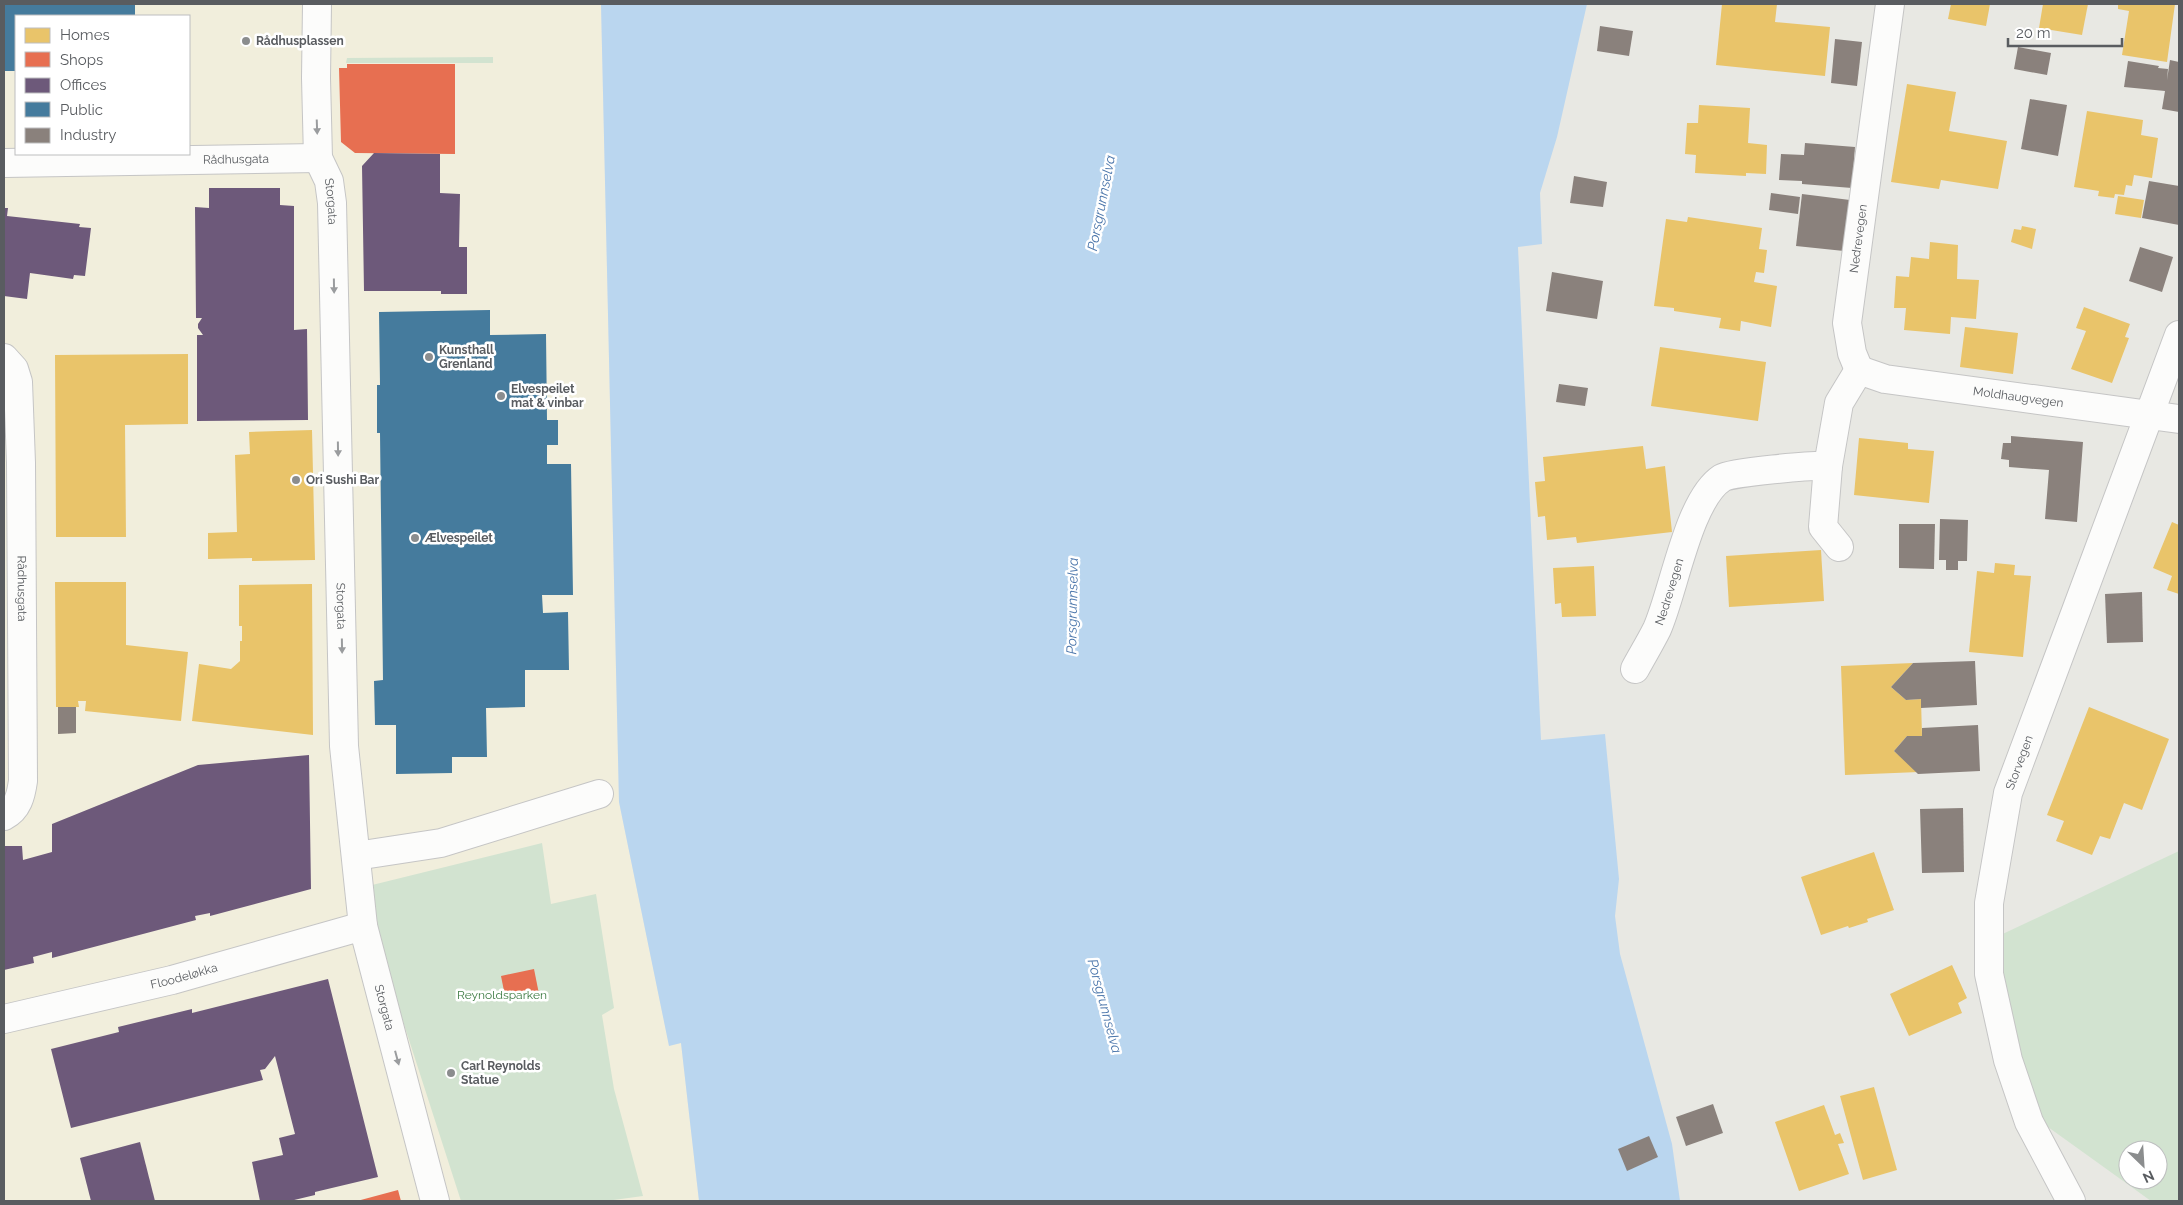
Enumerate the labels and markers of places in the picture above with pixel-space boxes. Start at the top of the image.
place label: Rådhusplassen [256,34,344,48]
marker: Rådhusplassen [240,35,252,47]
place label: Kunsthall Grenland [439,343,494,371]
marker: Kunsthall Grenland [423,351,435,363]
place label: Elvespeilet mat & vinbar [511,382,584,410]
marker: Elvespeilet mat & vinbar [495,390,507,402]
place label: Ori Sushi Bar [306,473,380,487]
marker: Ori Sushi Bar [290,474,302,486]
place label: Ælvespeilet [424,531,493,545]
marker: Ælvespeilet [409,532,421,544]
place label: Carl Reynolds Statue [461,1059,541,1087]
marker: Carl Reynolds Statue [445,1067,457,1079]

